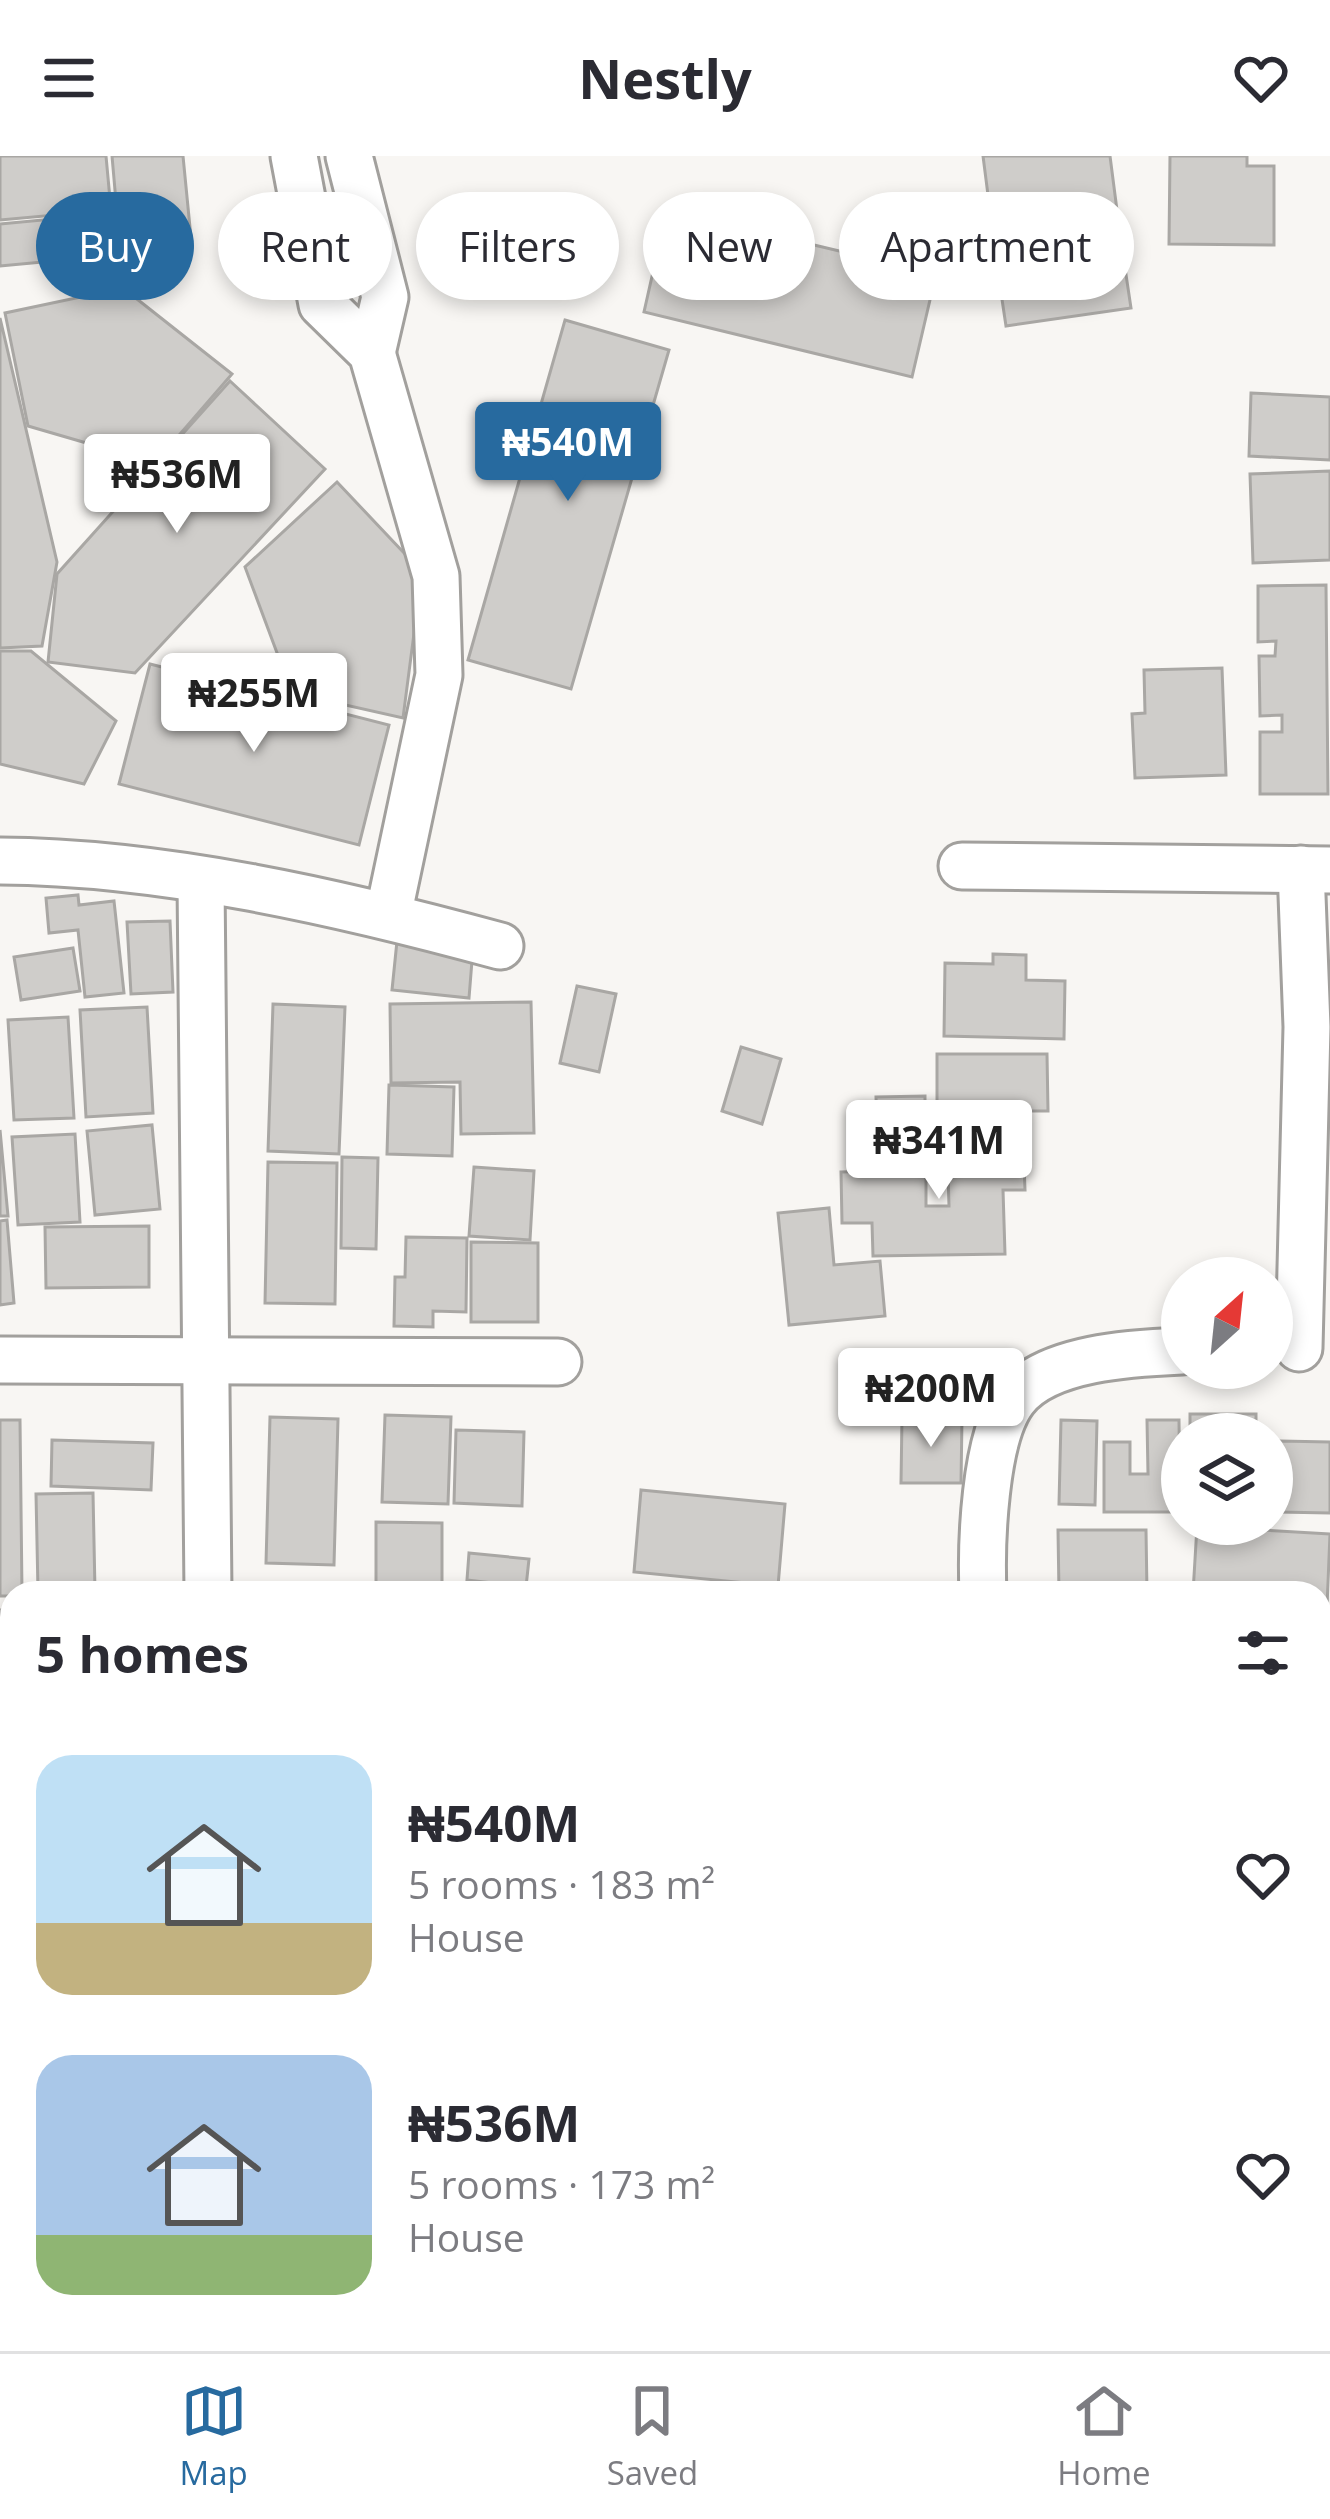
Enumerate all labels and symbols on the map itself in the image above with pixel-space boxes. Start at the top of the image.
pin: ₦540M [484,402,652,504]
pin: ₦536M [93,434,261,536]
pin: ₦255M [170,653,338,755]
pin: ₦341M [855,1100,1023,1202]
north arrow [1161,1257,1293,1389]
pin: ₦200M [847,1348,1015,1450]

